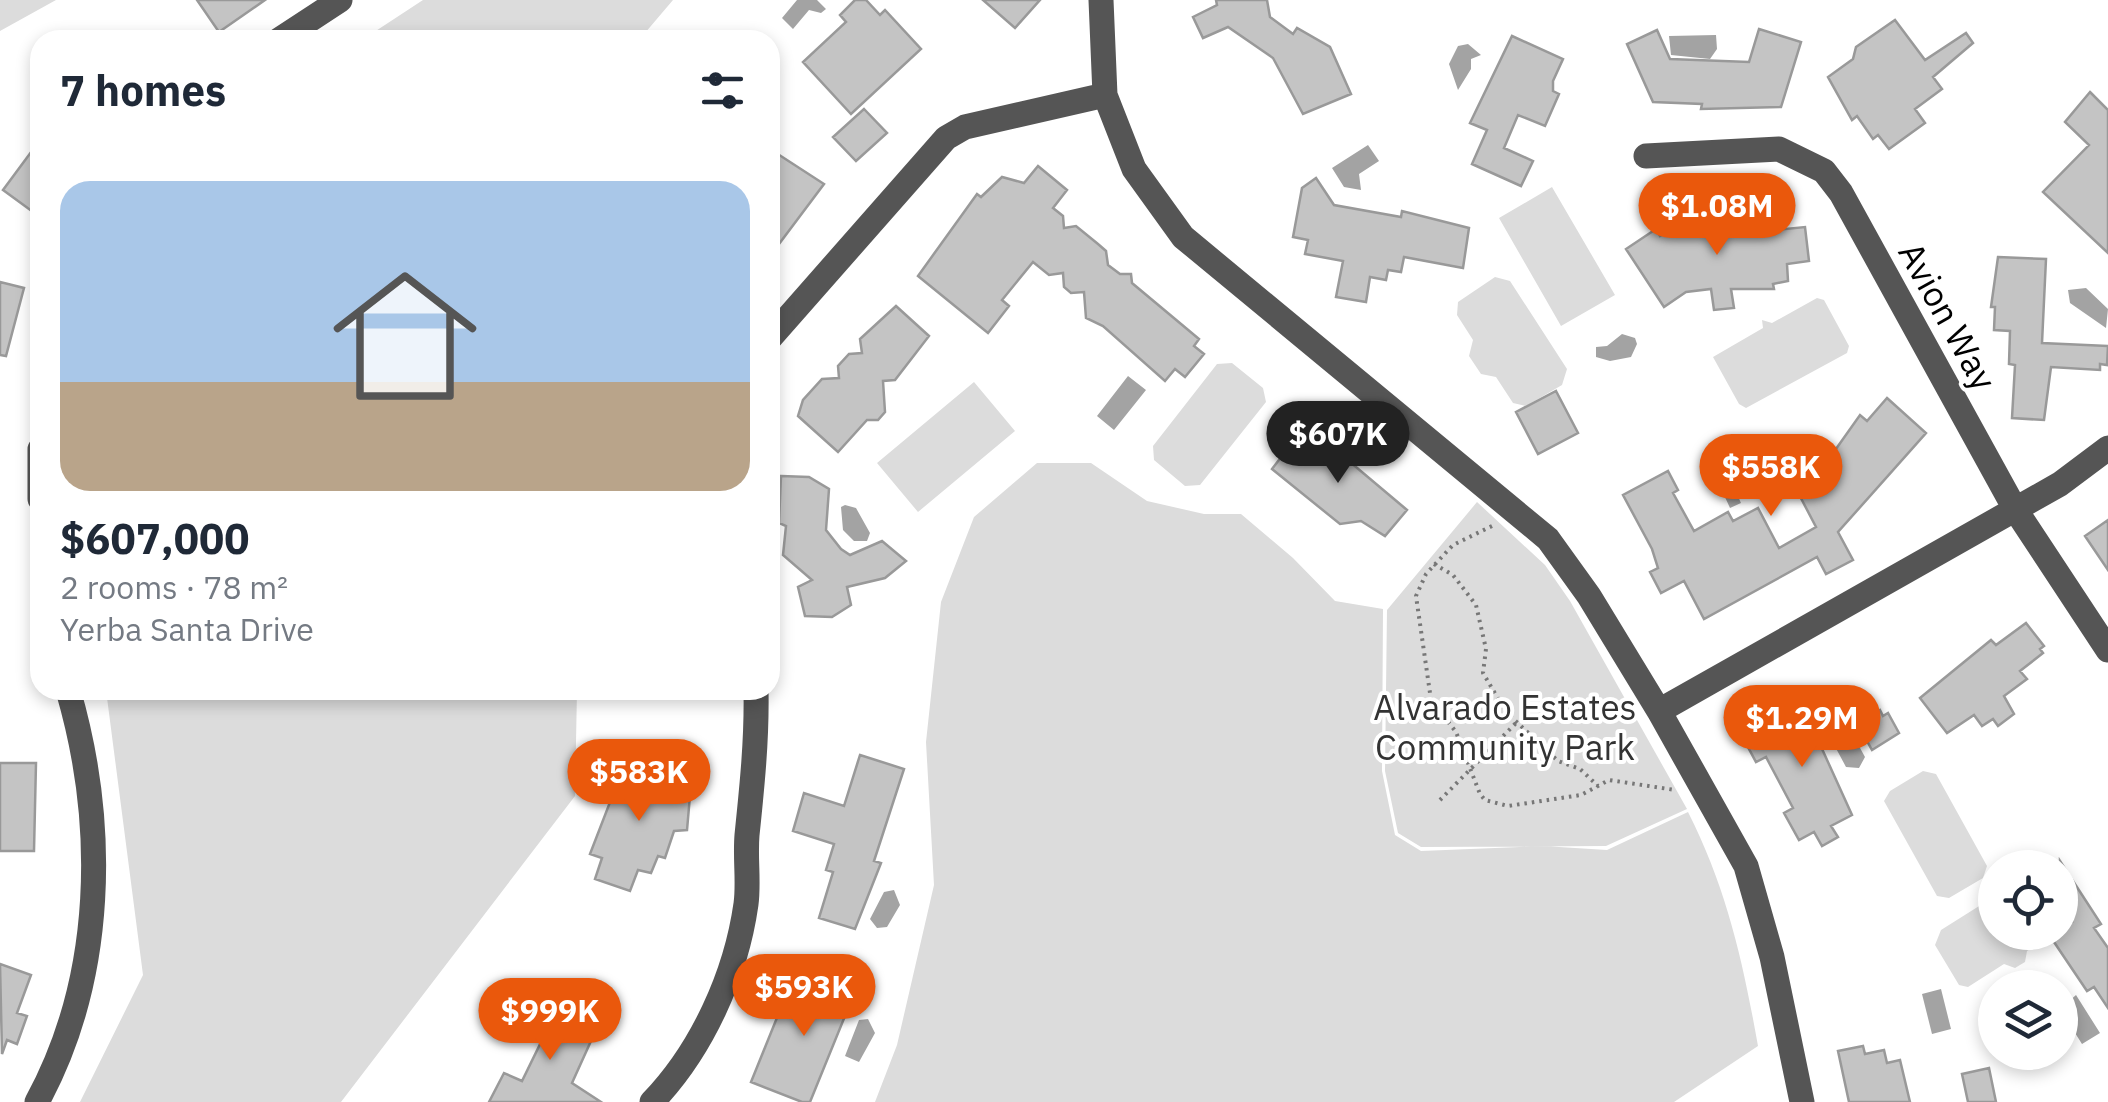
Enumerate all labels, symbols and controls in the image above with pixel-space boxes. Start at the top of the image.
text: 7 homes [60,63,226,118]
icon: filters [695,63,750,118]
pin: $1.08M [1636,173,1798,258]
text: $1.08M [1661,184,1773,226]
street label: Avion Way [1889,234,2007,398]
icon: home [315,246,495,426]
pin: $607K [1268,401,1408,486]
text: $607K [1288,412,1388,454]
pin: $558K [1701,434,1841,519]
text: $558K [1721,445,1821,487]
text: $607,000 [60,511,249,566]
text: 2 rooms · 78 m² [60,566,288,608]
text: Yerba Santa Drive [60,608,314,650]
park label: Alvarado Estates Community Park [1373,684,1637,770]
pin: $1.29M [1721,685,1883,770]
text: $1.29M [1746,696,1858,738]
pin: $583K [569,739,709,824]
text: $583K [589,750,689,792]
map controls [1978,850,2078,1070]
button: locate [1978,850,2078,950]
pin: $593K [734,954,874,1039]
text: $593K [754,965,854,1007]
button: layers [1978,970,2078,1070]
pin: $999K [480,978,620,1063]
text: $999K [500,989,600,1031]

